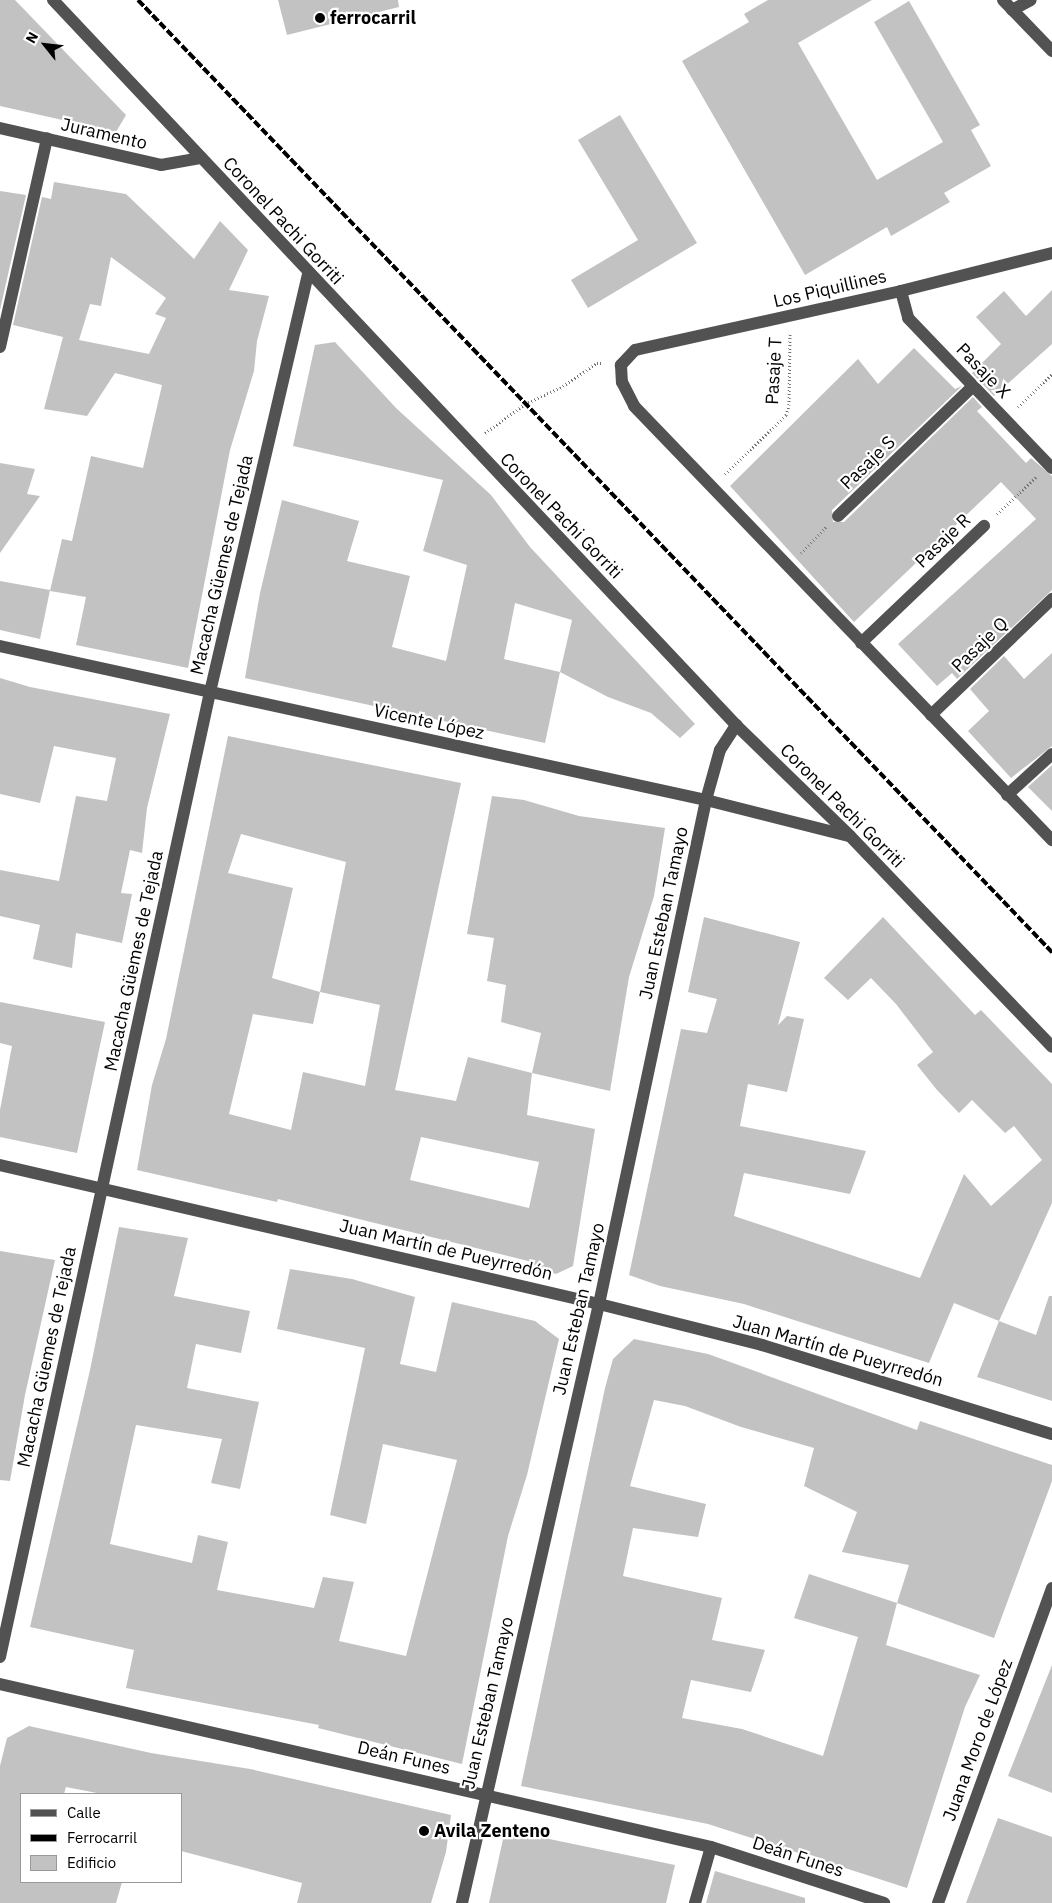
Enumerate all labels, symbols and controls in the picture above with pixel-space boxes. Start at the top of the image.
place label: ferrocarril [330,7,416,29]
marker: ferrocarril [314,12,326,24]
north arrow [20,20,70,70]
text: N [22,29,42,47]
street label: Juramento [59,114,149,154]
street label: Coronel Pachi Gorriti [218,153,348,289]
street label: Los Piquillines [771,265,889,313]
street label: Pasaje T [761,337,787,405]
street label: Pasaje X [951,339,1015,403]
street label: Pasaje S [836,432,900,494]
street label: Coronel Pachi Gorriti [495,449,627,583]
street label: Macacha Güemes de Tejada [186,453,258,677]
street label: Pasaje R [911,509,975,573]
street label: Pasaje Q [947,613,1013,677]
street label: Vicente López [372,700,486,744]
street label: Coronel Pachi Gorriti [775,739,909,873]
street label: Juan Esteban Tamayo [635,825,693,1001]
street label: Macacha Güemes de Tejada [100,849,168,1073]
street label: Juan Martín de Pueyrredón [337,1215,555,1285]
street label: Juan Esteban Tamayo [549,1221,609,1397]
street label: Macacha Güemes de Tejada [13,1245,81,1469]
street label: Juan Martín de Pueyrredón [730,1311,946,1391]
street label: Juan Esteban Tamayo [458,1615,518,1791]
street label: Juana Moro de López [939,1656,1017,1824]
street label: Deán Funes [355,1737,453,1779]
legend [20,1793,182,1883]
text: Calle [67,1803,101,1822]
place label: Avila Zenteno [434,1820,550,1842]
marker: Avila Zenteno [418,1825,430,1837]
text: Ferrocarril [67,1828,137,1847]
street label: Deán Funes [750,1832,846,1882]
text: Edificio [67,1853,116,1872]

